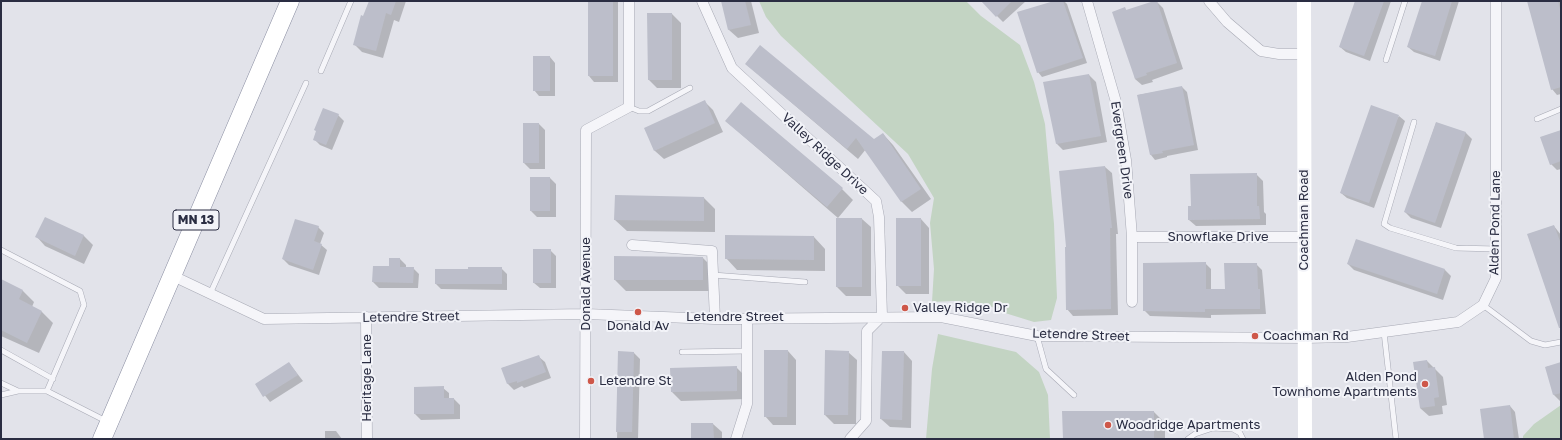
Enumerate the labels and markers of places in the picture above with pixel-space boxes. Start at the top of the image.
place label: Valley Ridge Dr [913,300,1008,316]
marker: Valley Ridge Dr [900,303,910,313]
marker: Donald Av [633,307,643,317]
place label: Donald Av [607,318,669,334]
place label: Coachman Rd [1263,328,1349,344]
marker: Coachman Rd [1250,331,1260,341]
place label: Alden Pond Townhome Apartments [1272,369,1417,400]
place label: Letendre St [599,373,672,389]
marker: Letendre St [586,376,596,386]
marker: Alden Pond Townhome Apartments [1420,379,1430,389]
place label: Woodridge Apartments [1116,417,1260,433]
marker: Woodridge Apartments [1103,420,1113,430]

